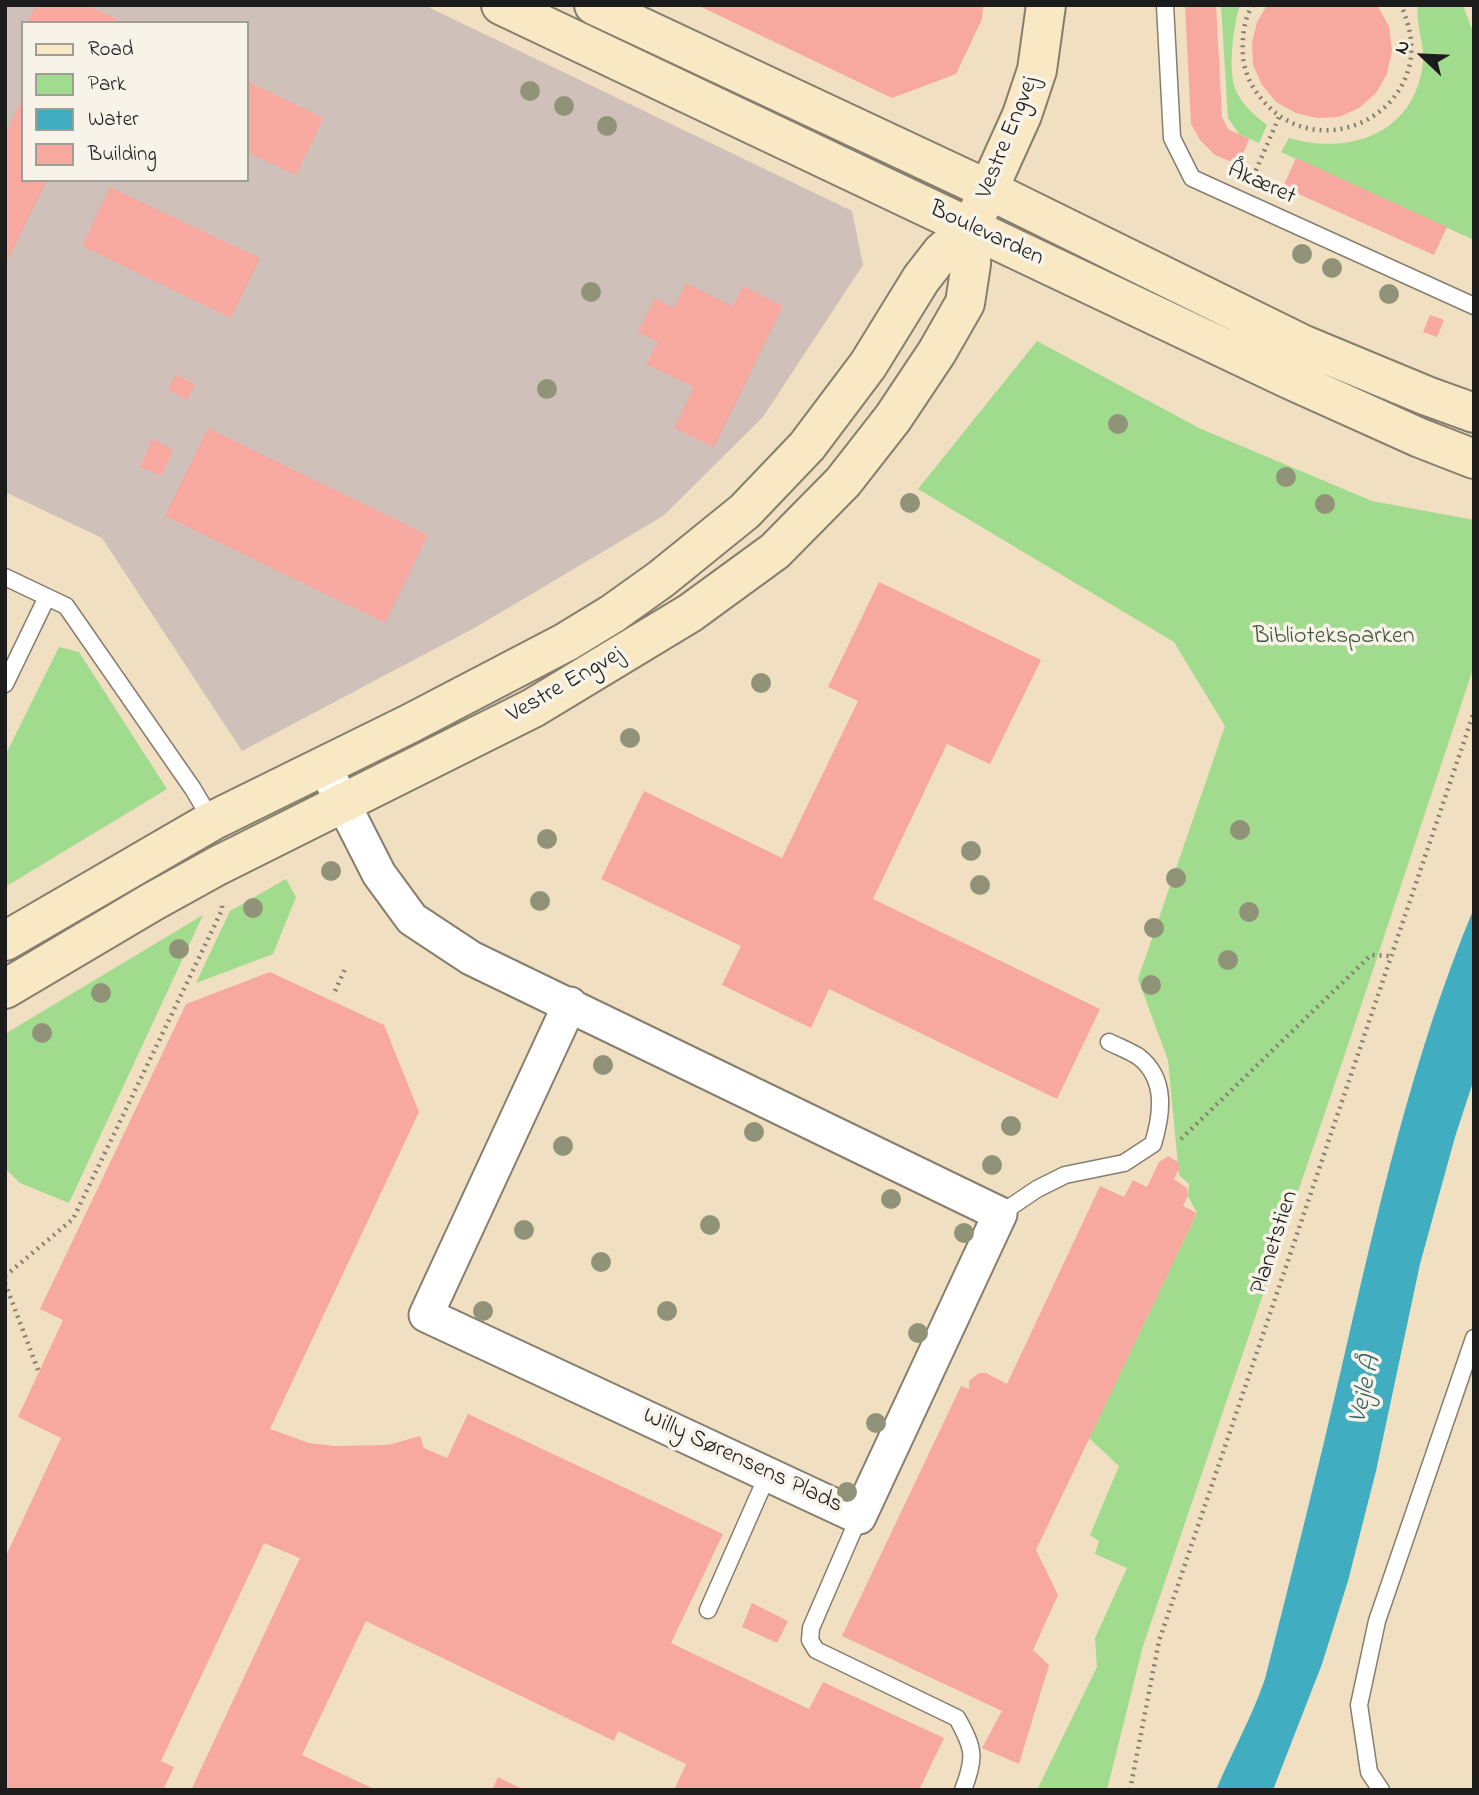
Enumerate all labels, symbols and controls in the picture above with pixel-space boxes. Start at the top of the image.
legend [21,21,248,182]
north arrow [1388,21,1458,91]
text: Road [88,35,134,65]
text: N [1388,36,1418,59]
text: Park [88,70,126,100]
street label: Vestre Engvej [971,73,1047,203]
text: Water [88,105,139,135]
text: Building [88,140,157,170]
street label: Åkæret [1222,157,1300,213]
street label: Boulevarden [924,196,1048,274]
park label: Biblioteksparken [1253,624,1415,652]
street label: Vestre Engvej [503,641,629,731]
street label: Planetstien [1246,1188,1306,1298]
water label: Vejle Å [1344,1354,1390,1426]
street label: Willy Sørensens Plads [637,1403,847,1521]

